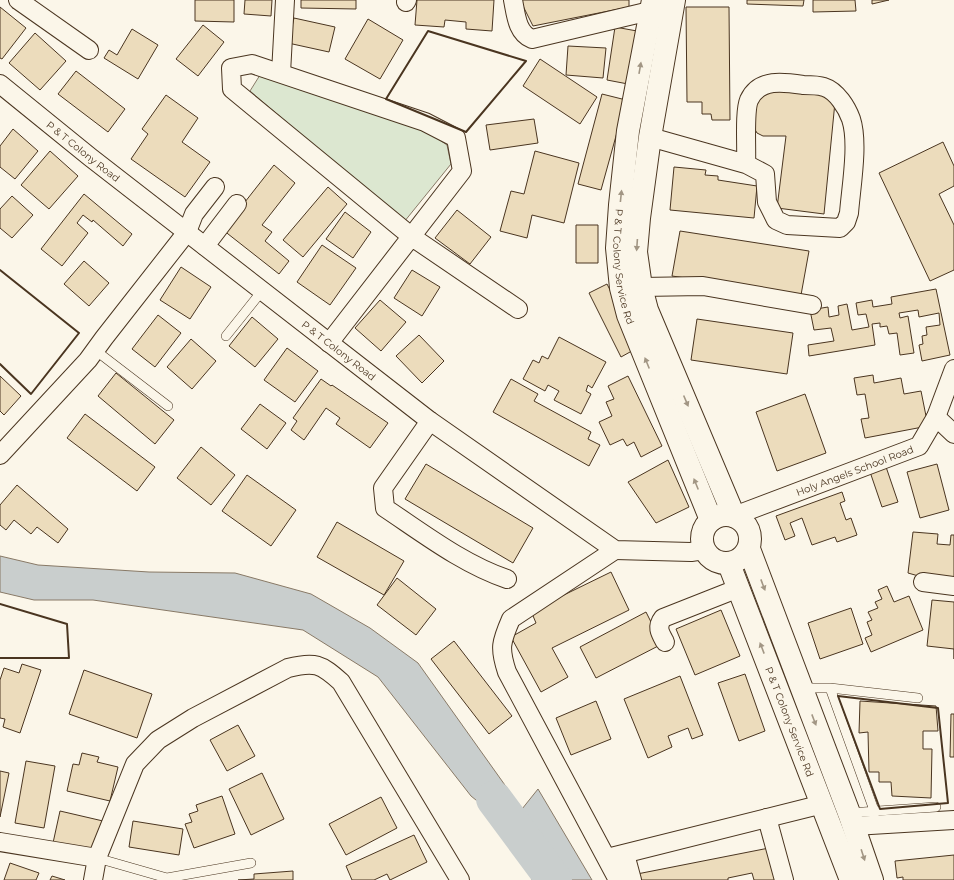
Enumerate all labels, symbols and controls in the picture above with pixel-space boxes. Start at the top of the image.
one-way arrow [637,62,643,74]
street label: P & T Colony Road [44,118,123,184]
one-way arrow [618,190,625,202]
street label: P & T Colony Service Rd [610,208,638,326]
one-way arrow [633,239,640,251]
street label: P & T Colony Road [299,317,379,383]
one-way arrow [644,357,650,369]
one-way arrow [684,396,690,408]
street label: Holy Angels School Road [794,442,915,498]
one-way arrow [693,477,699,489]
one-way arrow [760,580,766,592]
one-way arrow [758,641,764,653]
street label: P & T Colony Service Rd [763,665,817,779]
one-way arrow [811,714,817,726]
one-way arrow [860,849,866,861]

